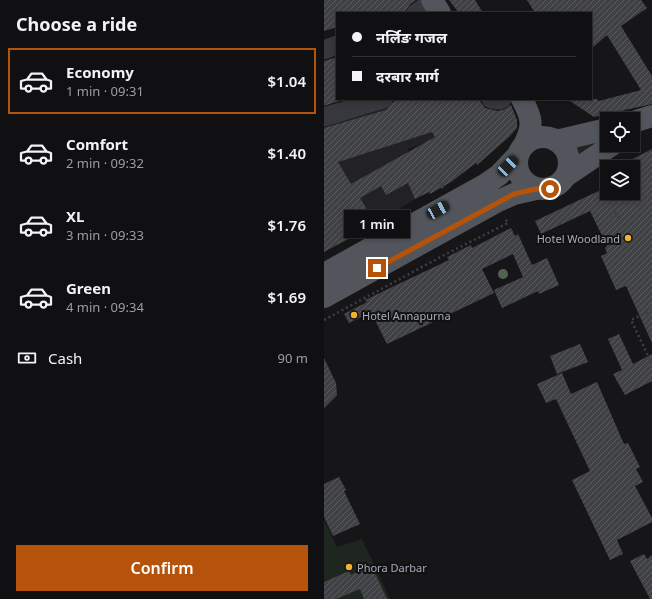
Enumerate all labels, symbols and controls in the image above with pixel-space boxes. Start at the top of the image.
text: Choose a ride [16,12,137,36]
text: नर्लिङ गजल [376,27,447,47]
text: Economy [66,62,134,82]
icon: car [18,63,54,99]
text: दरबार मार्ग [376,66,439,86]
text: $1.04 [268,71,306,91]
text: 1 min · 09:31 [66,82,144,100]
map controls [600,112,640,200]
button: locate [600,112,640,152]
text: Comfort [66,134,128,154]
icon: car [18,135,54,171]
text: $1.40 [268,143,306,163]
car [495,153,521,179]
text: 2 min · 09:32 [66,154,144,172]
button: layers [600,160,640,200]
route start [541,180,559,198]
car [425,199,451,221]
text: XL [66,206,84,226]
icon: car [18,207,54,243]
callout: 1 min [344,210,410,238]
text: $1.76 [268,215,306,235]
text: 1 min [359,215,395,233]
text: 3 min · 09:33 [66,226,144,244]
place label: Hotel Woodland [537,231,620,246]
marker: Hotel Woodland [623,233,633,243]
route end [368,259,386,277]
text: Green [66,278,111,298]
icon: car [18,279,54,315]
text: $1.69 [268,287,306,307]
text: 4 min · 09:34 [66,298,144,316]
place label: Hotel Annapurna [362,308,451,323]
marker: Hotel Annapurna [349,310,359,320]
icon: cash [16,347,38,369]
text: Cash [48,348,82,368]
text: 90 m [278,349,308,367]
button: Confirm [16,545,308,591]
place label: Phora Darbar [357,560,427,575]
marker: Phora Darbar [344,562,354,572]

